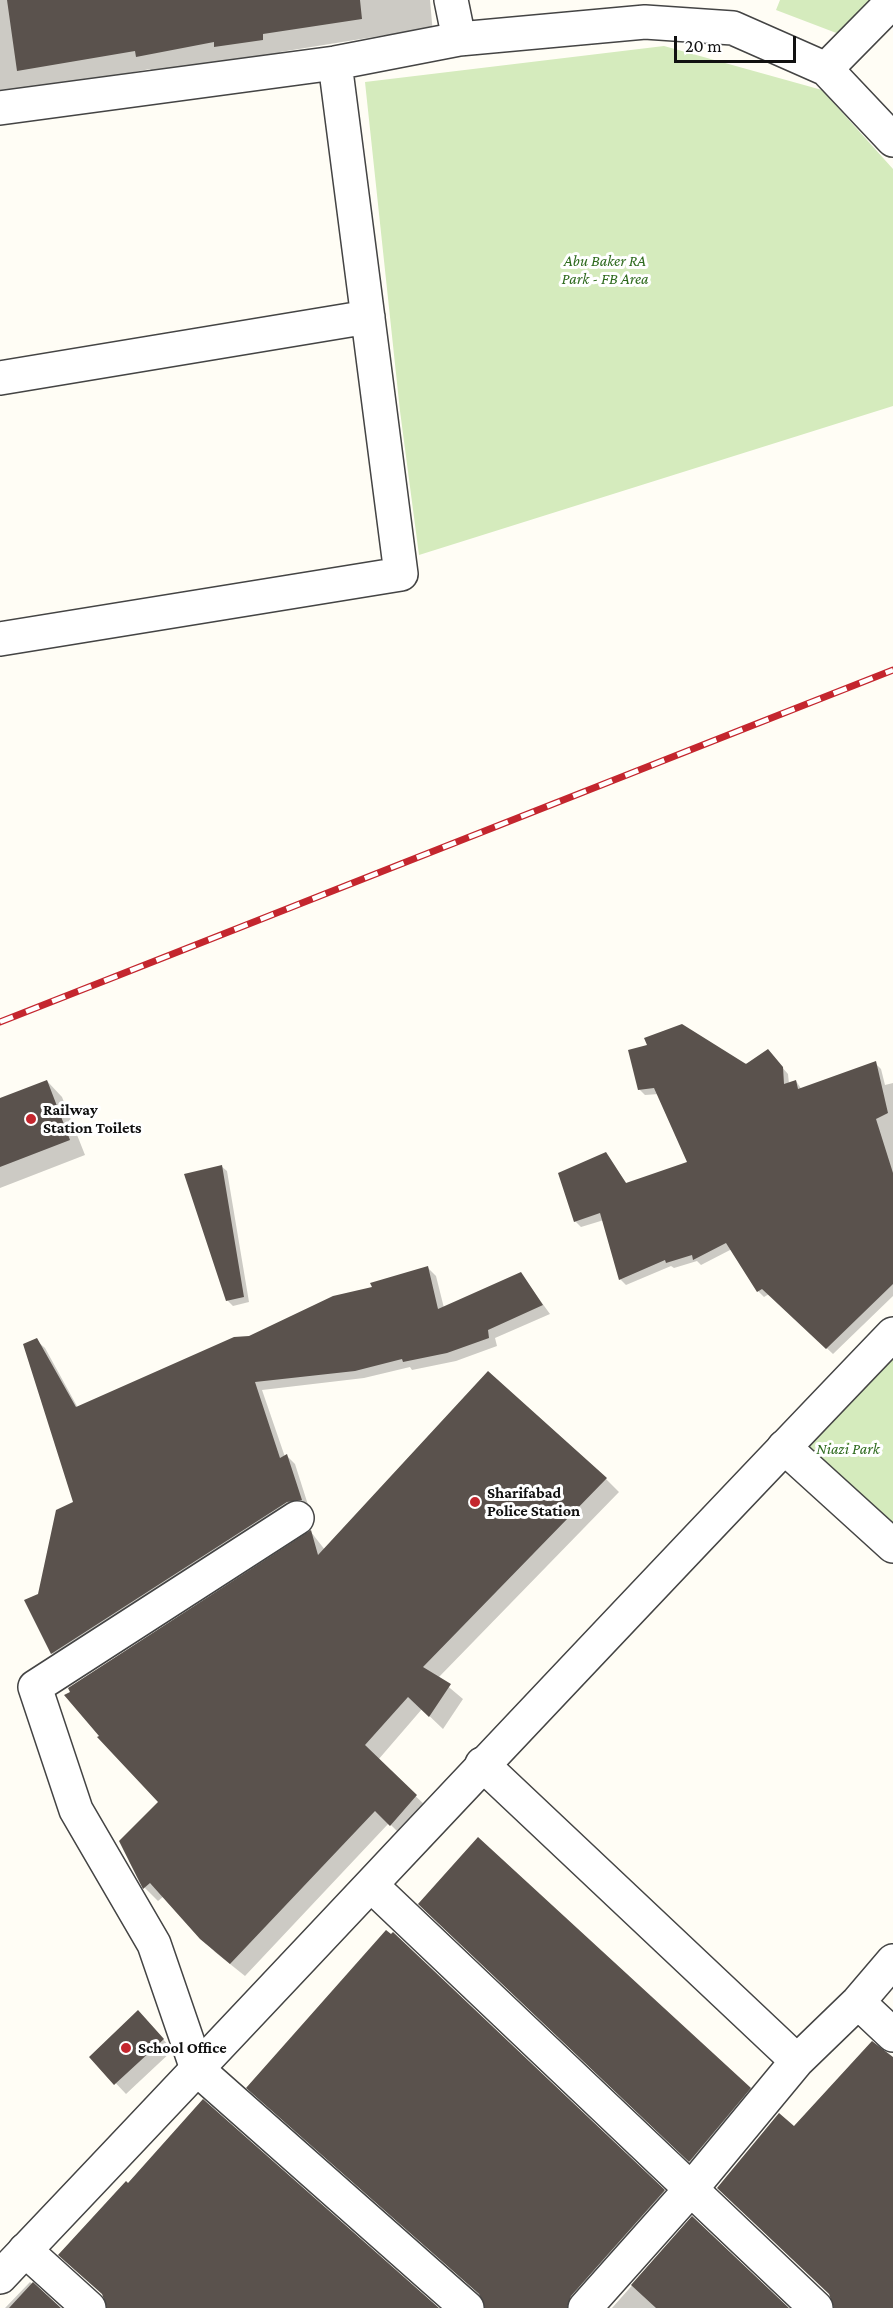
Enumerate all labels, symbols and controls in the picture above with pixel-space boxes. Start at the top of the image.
scale bar [677,24,798,62]
text: 20 m [685,36,722,56]
park label: Abu Baker RA Park - FB Area [561,251,649,289]
place label: Railway Station Toilets [43,1100,142,1138]
marker: Railway Station Toilets [24,1112,38,1126]
park label: Niazi Park [816,1439,880,1459]
place label: Sharifabad Police Station [487,1483,580,1521]
marker: Sharifabad Police Station [468,1495,482,1509]
place label: School Office [138,2038,227,2058]
marker: School Office [119,2041,133,2055]

